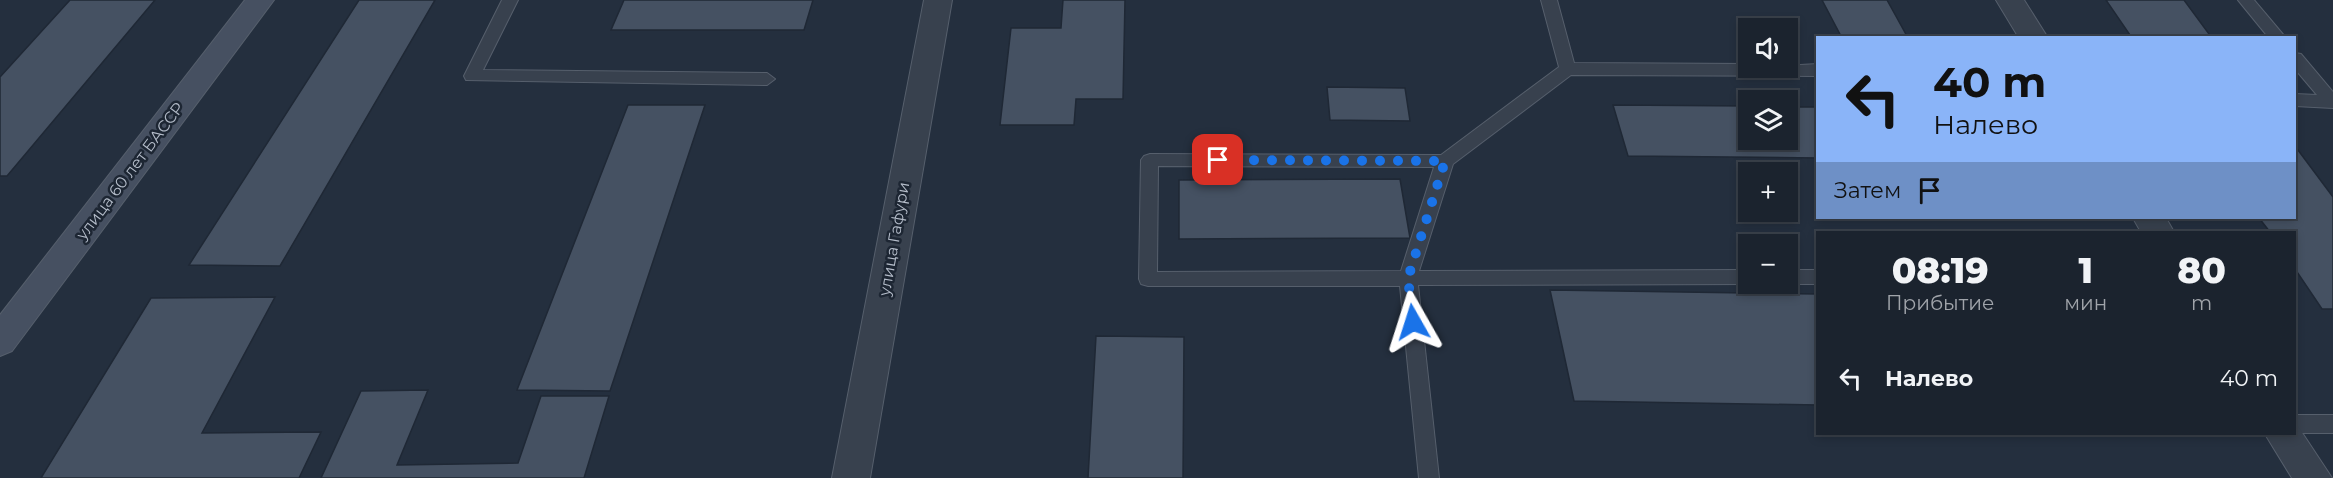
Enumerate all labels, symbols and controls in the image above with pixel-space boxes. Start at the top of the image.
map controls [1738,18,1798,294]
button: sound [1738,18,1798,78]
text: 40 m [1933,56,2046,108]
icon: left [1834,60,1912,138]
button: layers [1738,90,1798,150]
street label: улица 60 лет БАССР [72,99,188,244]
text: Налево [1933,108,2038,141]
pin [1192,134,1243,185]
icon: arrive [1201,143,1234,176]
button: + [1738,162,1798,222]
icon: arrive [1913,174,1946,207]
text: Затем [1834,177,1901,204]
street label: улица Гафури [874,181,913,298]
button: − [1738,234,1798,294]
text: 08:19 [1892,248,1989,292]
text: 1 [2079,248,2093,292]
text: 80 [2177,248,2226,292]
position arrow [1381,290,1445,354]
text: Прибытие [1886,291,1994,315]
text: мин [2064,291,2107,315]
text: m [2191,291,2212,315]
icon: left [1834,362,1867,395]
text: Налево [1885,365,1973,392]
text: 40 m [2220,365,2278,392]

